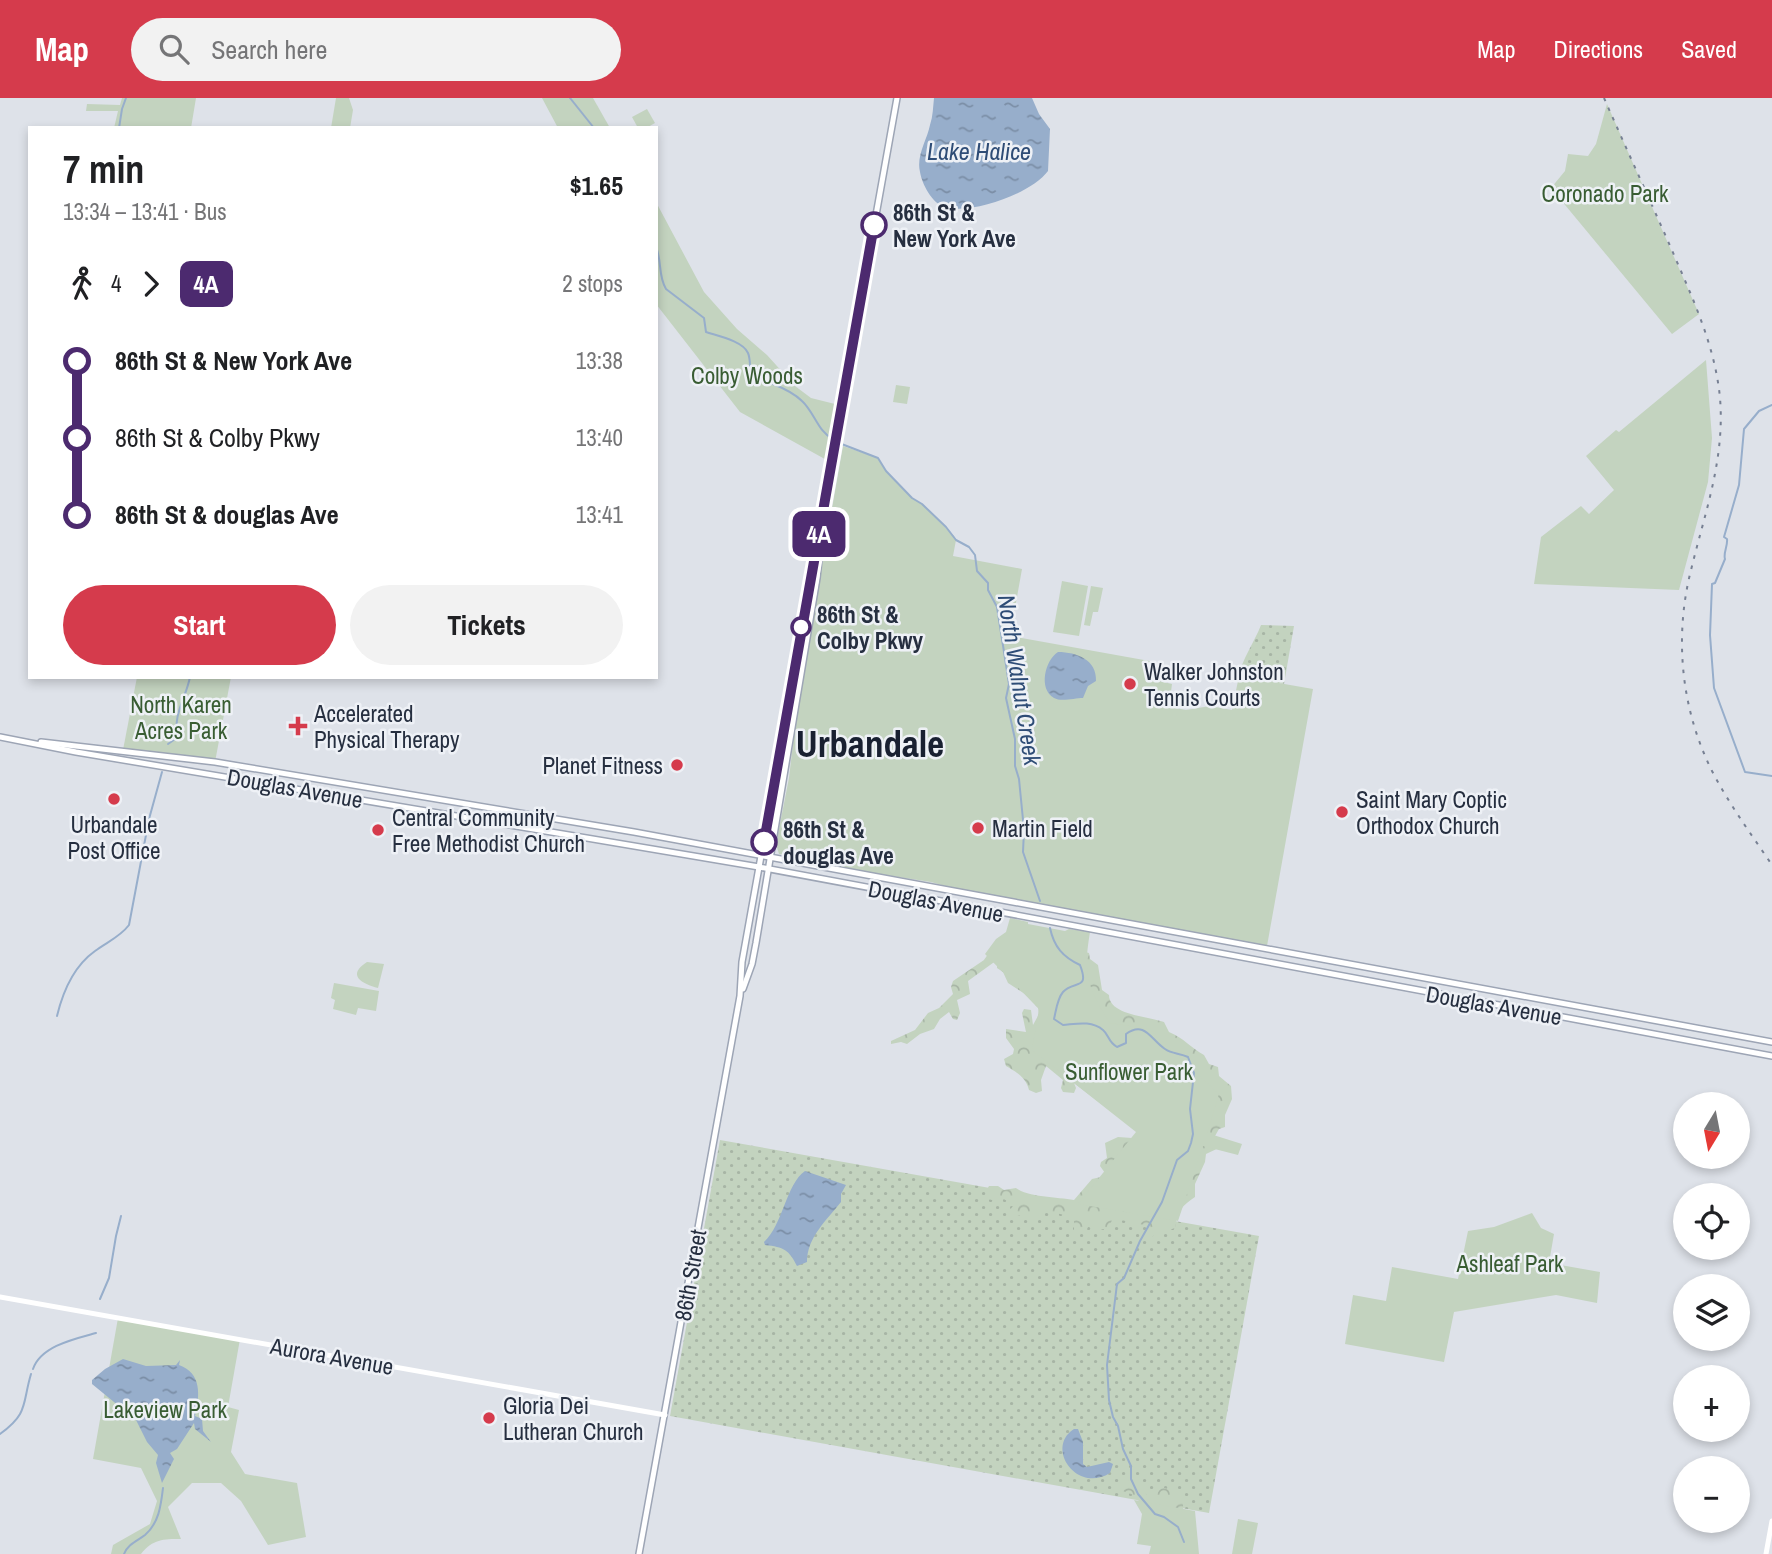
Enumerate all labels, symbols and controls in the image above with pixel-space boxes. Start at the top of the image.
search box [131,18,621,81]
text: Map [35,27,89,71]
icon: search [155,30,193,68]
text: Search here [211,32,327,67]
text: Map [1477,33,1515,65]
text: Directions [1553,33,1643,65]
text: Saved [1681,33,1737,65]
water label: Lake Halice [927,135,1031,167]
text: 7 min [63,144,144,195]
text: $1.65 [570,168,623,203]
park label: Coronado Park [1542,178,1669,209]
text: 13:34 – 13:41 · Bus [63,196,227,227]
place label: 86th St & New York Ave [893,197,1016,254]
marker: 86th St & New York Ave [861,212,887,238]
icon: walk [63,265,101,303]
icon: forward [132,265,170,303]
text: 4 [111,268,122,299]
text: 4A [194,268,219,300]
text: 2 stops [562,268,623,299]
text: 86th St & New York Ave [115,343,352,378]
text: 13:38 [576,345,623,376]
park label: Colby Woods [691,360,803,391]
text: 86th St & Colby Pkwy [115,420,320,455]
text: 13:40 [576,422,623,453]
text: 86th St & douglas Ave [115,497,339,532]
text: 13:41 [576,499,623,530]
line badge: 4A [788,511,850,557]
text: 4A [806,518,832,550]
button: Start [63,585,336,665]
button: Tickets [350,585,623,665]
water label: North Walnut Creek [991,592,1049,769]
place label: 86th St & Colby Pkwy [817,599,923,656]
marker: 86th St & Colby Pkwy [791,617,811,637]
place label: Walker Johnston Tennis Courts [1144,656,1284,713]
marker: Walker Johnston Tennis Courts [1122,676,1138,692]
park label: North Karen Acres Park [130,689,232,746]
place label: Accelerated Physical Therapy [313,698,460,755]
marker: Accelerated Physical Therapy [288,716,308,736]
district label: Urbandale [796,719,944,769]
place label: Planet Fitness [542,750,663,781]
marker: Planet Fitness [669,757,685,773]
street label: Douglas Avenue [225,761,365,815]
place label: Saint Mary Coptic Orthodox Church [1356,784,1507,841]
marker: Urbandale Post Office [106,791,122,807]
place label: Central Community Free Methodist Church [392,802,585,859]
marker: Saint Mary Coptic Orthodox Church [1334,804,1350,820]
place label: Urbandale Post Office [68,809,161,866]
place label: Martin Field [992,813,1093,844]
place label: 86th St & douglas Ave [783,814,894,871]
marker: Martin Field [970,820,986,836]
marker: Central Community Free Methodist Church [370,822,386,838]
marker: 86th St & douglas Ave [751,829,777,855]
street label: Douglas Avenue [866,873,1006,929]
street label: Douglas Avenue [1424,978,1564,1032]
park label: Sunflower Park [1065,1056,1194,1087]
north arrow [1673,1092,1750,1169]
map controls [1673,1092,1750,1533]
button: locate [1673,1183,1750,1260]
street label: 86th Street [667,1227,713,1323]
park label: Ashleaf Park [1456,1248,1564,1279]
button: layers [1673,1274,1750,1351]
street label: Aurora Avenue [267,1330,396,1382]
button: + [1673,1365,1750,1442]
place label: Gloria Dei Lutheran Church [503,1390,643,1447]
park label: Lakeview Park [103,1394,227,1425]
marker: Gloria Dei Lutheran Church [481,1410,497,1426]
button: − [1673,1456,1750,1533]

